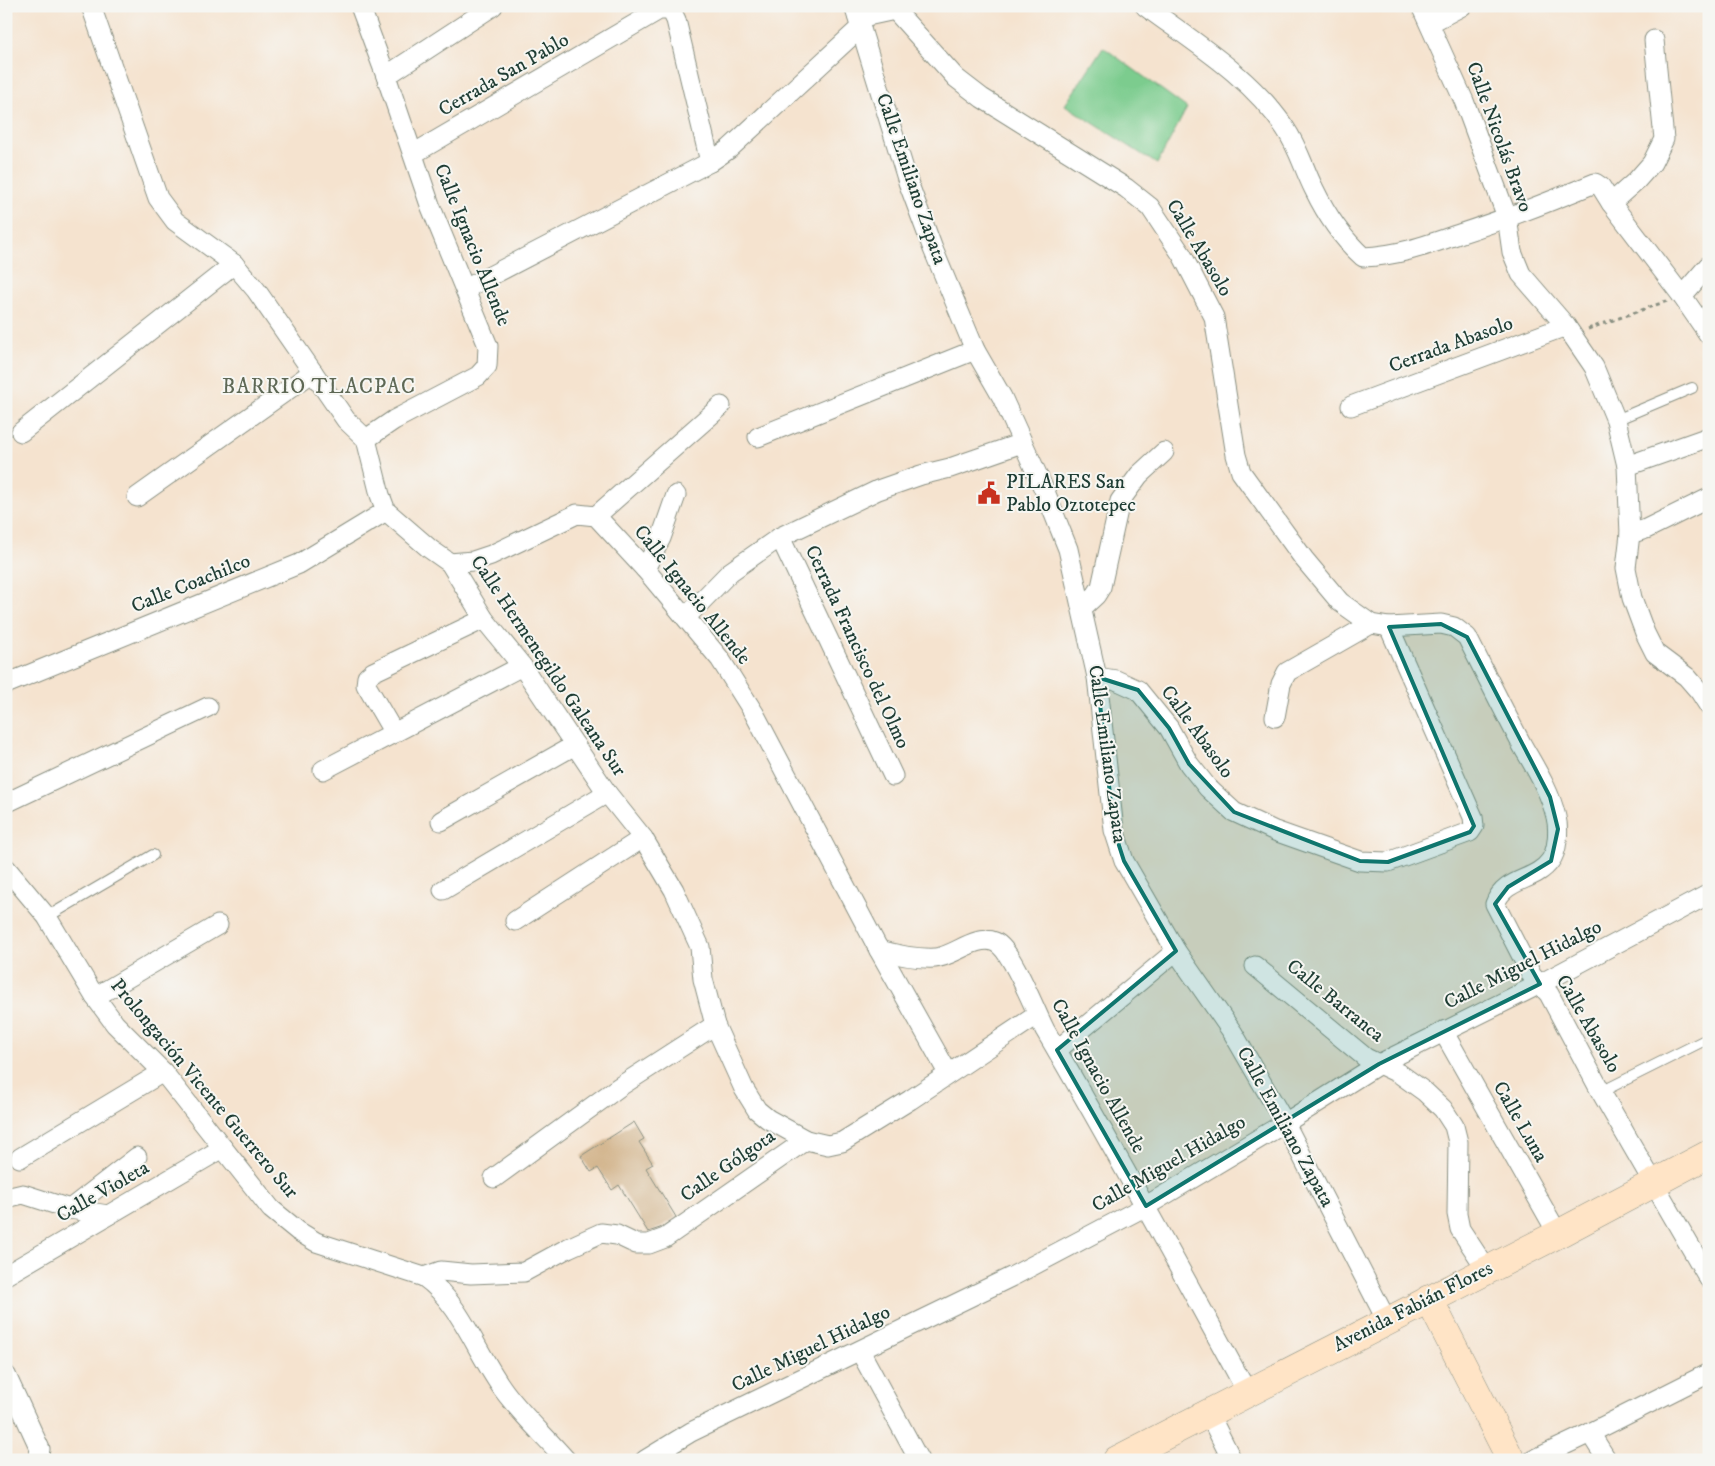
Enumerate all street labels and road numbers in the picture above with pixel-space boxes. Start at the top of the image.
street label: Cerrada San Pablo [434,28,574,122]
street label: Calle Nicolás Bravo [1460,59,1538,215]
street label: Calle Emiliano Zapata [870,90,952,268]
street label: Calle Ignacio Allende [428,160,516,330]
street label: Calle Abasolo [1160,195,1238,301]
street label: Cerrada Abasolo [1385,311,1517,379]
street label: Calle Ignacio Allende [628,520,756,670]
street label: Cerrada Francisco del Olmo [799,541,915,753]
street label: Calle Coachilco [128,549,254,619]
street label: Calle Hermenegildo Galeana Sur [465,551,632,782]
street label: Calle Emiliano Zapata [1082,663,1132,845]
street label: Calle Abasolo [1155,681,1239,783]
street label: Calle Miguel Hidalgo [1440,914,1606,1016]
street label: Calle Barranca [1281,954,1389,1048]
street label: Calle Abasolo [1550,971,1626,1077]
street label: Prolongación Vicente Guerrero Sur [105,974,304,1204]
street label: Calle Ignacio Allende [1045,994,1151,1158]
street label: Calle Emiliano Zapata [1231,1042,1340,1212]
street label: Calle Luna [1487,1077,1553,1167]
street label: Calle Miguel Hidalgo [1088,1110,1250,1218]
street label: Calle Gólgota [676,1124,781,1208]
street label: Calle Violeta [52,1155,154,1229]
street label: Avenida Fabián Flores [1329,1256,1497,1358]
street label: Calle Miguel Hidalgo [727,1300,895,1398]

